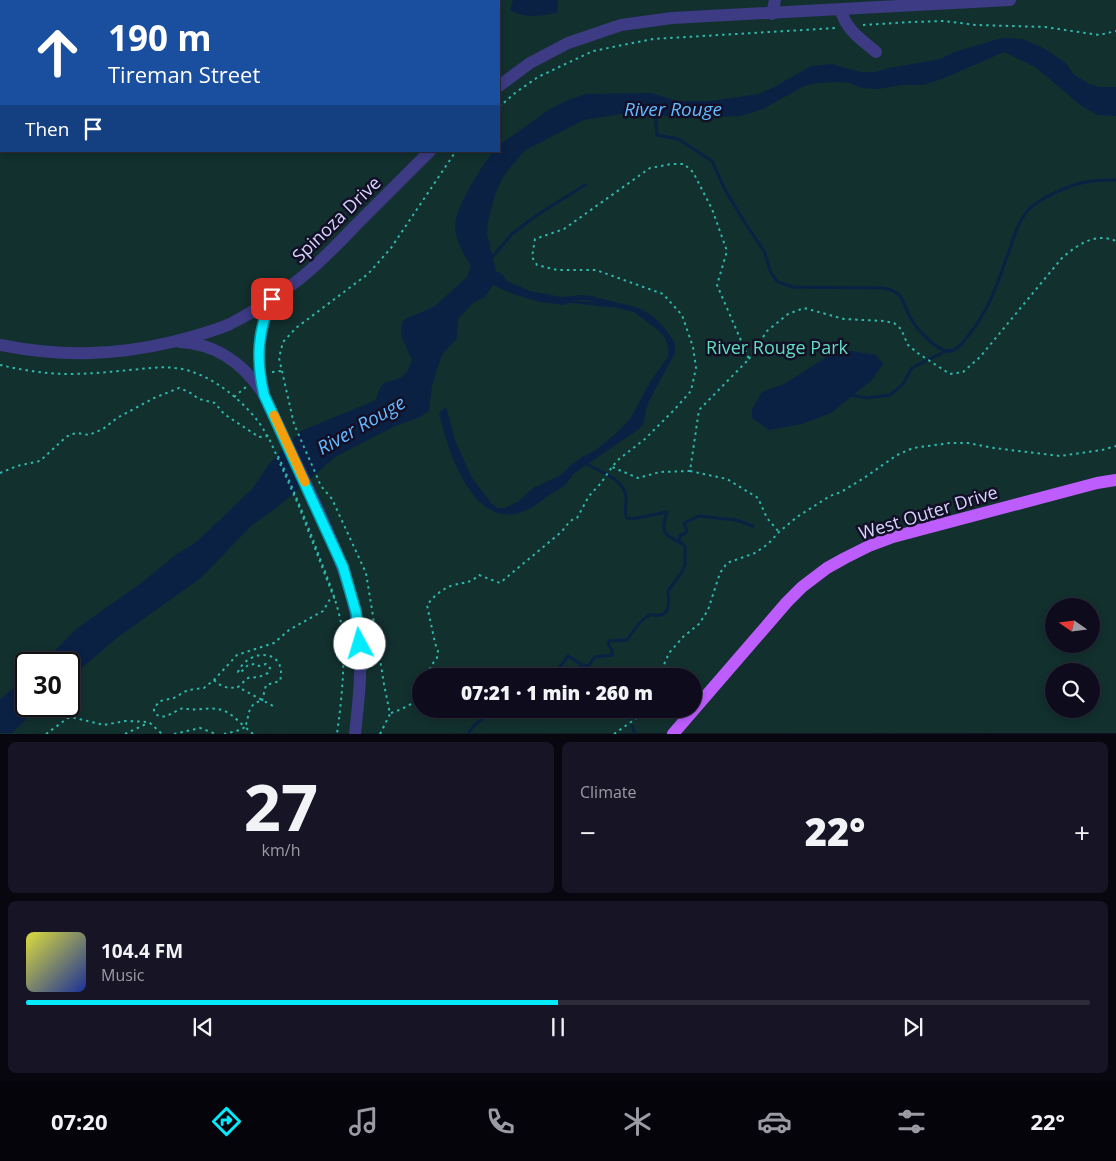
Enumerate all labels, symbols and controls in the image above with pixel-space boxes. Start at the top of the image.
text: 190 m [108,14,212,61]
icon: ahead [25,20,90,85]
text: Tireman Street [108,59,260,89]
water label: River Rouge [624,96,722,122]
icon: arrive [79,115,107,143]
text: Then [25,116,69,142]
street label: Spinoza Drive [286,171,386,267]
pin [251,278,293,320]
icon: arrive [258,285,286,313]
park label: River Rouge Park [706,335,849,359]
water label: River Rouge [312,389,410,461]
street label: West Outer Drive [856,479,1000,545]
north arrow [1045,598,1100,652]
map controls [1045,598,1100,718]
position arrow [333,617,385,669]
speed limit sign: 30 [15,652,80,717]
button: search [1045,663,1100,718]
text: 07:21 · 1 min · 260 m [461,680,653,706]
text: 27 [244,762,318,850]
text: Climate [580,781,637,803]
text: 22° [805,805,865,857]
text: − [580,813,596,851]
text: + [1074,813,1090,851]
text: km/h [262,839,300,861]
text: 104.4 FM [101,938,183,964]
text: Music [101,964,145,986]
icon: previous [189,1013,217,1041]
icon: pause [544,1013,572,1041]
icon: next [899,1013,927,1041]
icon: directions [209,1104,244,1139]
icon: music [346,1104,381,1139]
icon: phone [483,1104,518,1139]
icon: climate [620,1104,655,1139]
icon: car [757,1104,792,1139]
icon: filters [894,1104,929,1139]
text: 07:20 [51,1106,108,1136]
text: 22° [1030,1106,1065,1136]

